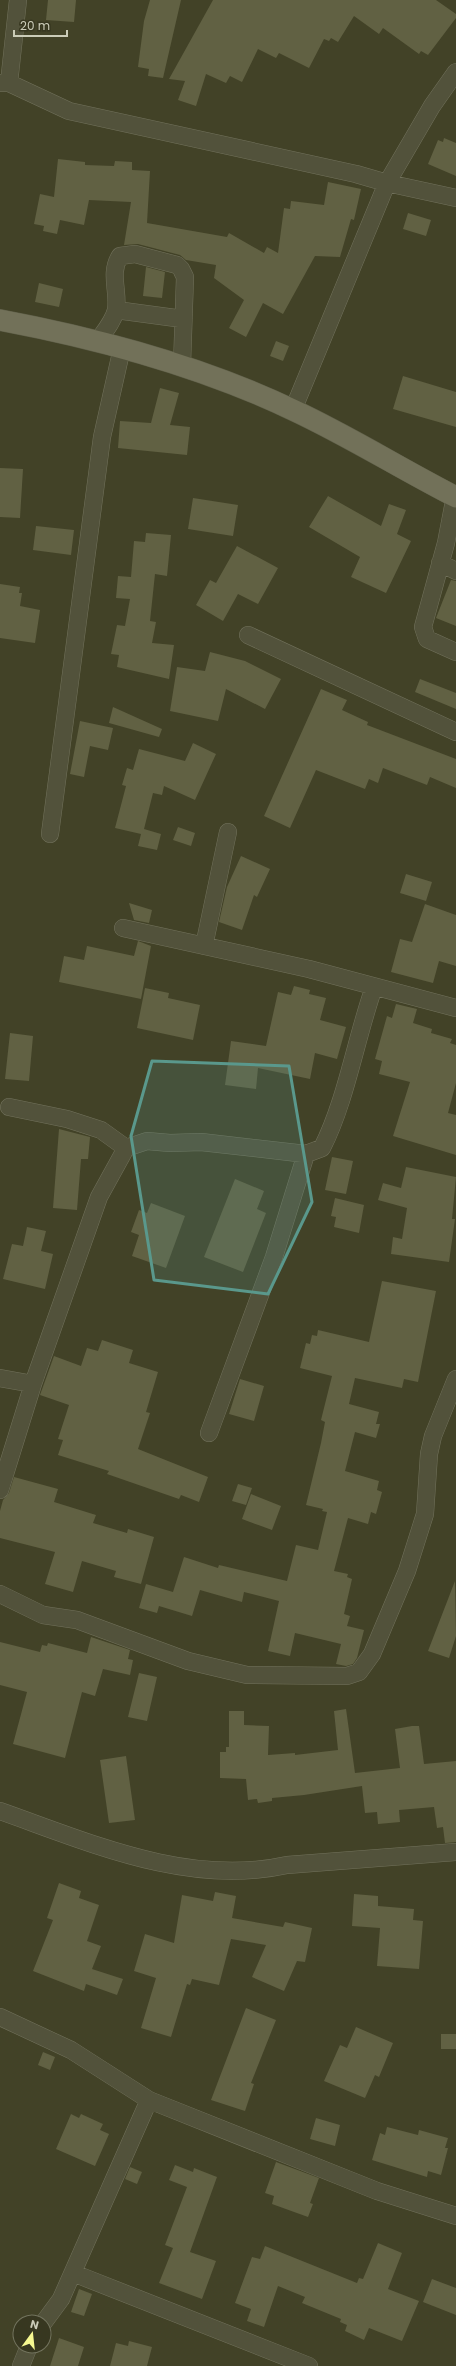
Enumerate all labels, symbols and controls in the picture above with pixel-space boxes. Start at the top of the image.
scale bar [14,12,67,38]
text: 20 m [20,17,50,34]
north arrow [12,2314,52,2354]
text: N [29,2316,41,2333]

